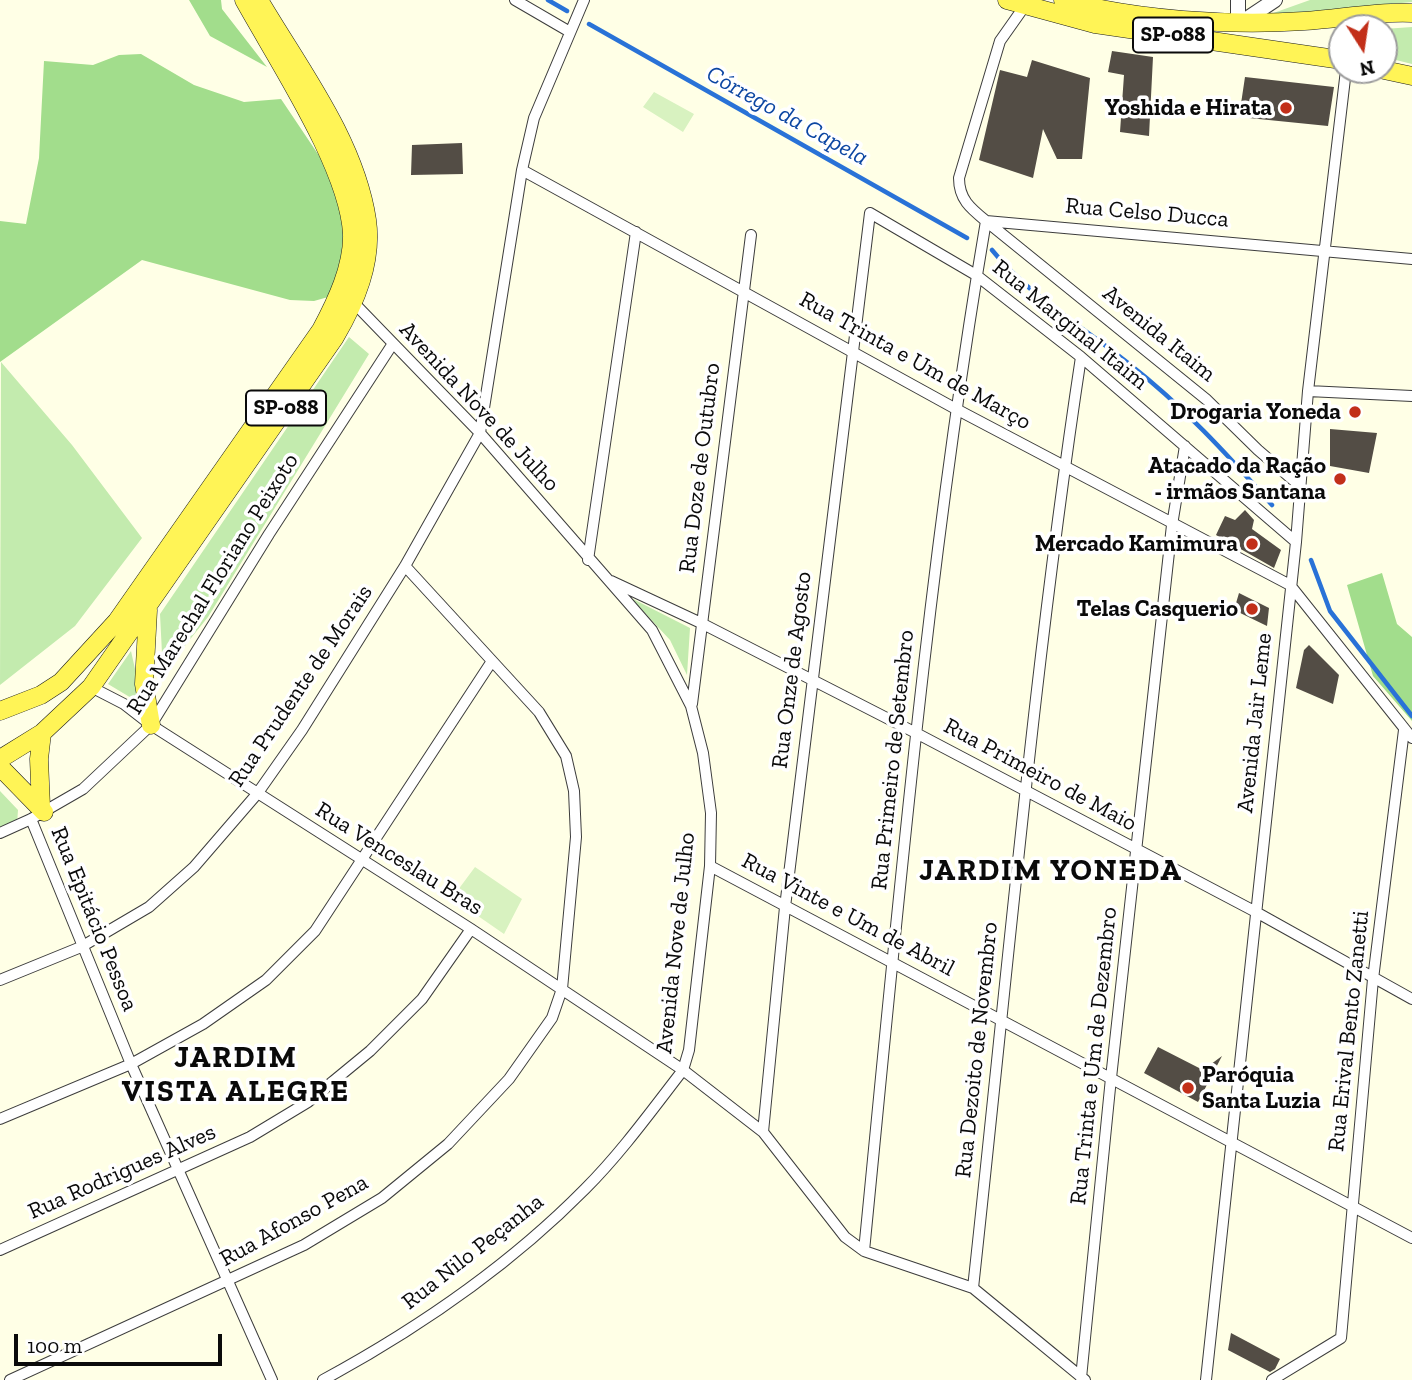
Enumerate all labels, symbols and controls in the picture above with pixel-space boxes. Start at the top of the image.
north arrow [1328,14,1398,84]
road number: SP-088 [1133,18,1213,52]
text: N [1358,55,1377,81]
water label: Córrego da Capela [701,60,873,172]
place label: Yoshida e Hirata [1105,94,1272,122]
marker: Yoshida e Hirata [1278,100,1294,116]
street label: Rua Celso Ducca [1064,192,1230,234]
street label: Rua Marginal Itaim [987,254,1153,396]
street label: Avenida Itaim [1097,280,1221,388]
street label: Rua Trinta e Um de Março [794,286,1036,436]
street label: Avenida Nove de Julho [393,316,565,498]
street label: Rua Doze de Outubro [673,361,727,575]
road number: SP-088 [246,390,326,426]
place label: Drogaria Yoneda [1170,398,1341,426]
marker: Drogaria Yoneda [1347,404,1363,420]
street label: Rua Marechal Floriano Peixoto [121,448,305,720]
place label: Atacado da Ração - irmãos Santana [1148,452,1326,506]
marker: Atacado da Ração - irmãos Santana [1332,471,1348,487]
place label: Mercado Kamimura [1035,530,1238,558]
marker: Mercado Kamimura [1244,536,1260,552]
street label: Rua Onze de Agosto [766,570,818,770]
street label: Rua Prudente de Morais [223,580,379,792]
place label: Telas Casquerio [1077,595,1238,623]
marker: Telas Casquerio [1244,601,1260,617]
street label: Rua Primeiro de Setembro [866,629,920,891]
street label: Avenida Jair Leme [1232,632,1278,814]
street label: Rua Primeiro de Maio [939,712,1141,838]
street label: Rua Venceslau Bras [310,796,488,922]
street label: Rua Epitácio Pessoa [44,823,144,1015]
street label: Avenida Nove de Julho [651,831,701,1055]
street label: Rua Vinte e Um de Abril [737,847,959,983]
district label: JARDIM YONEDA [921,853,1181,889]
street label: Rua Trinta e Um de Dezembro [1065,906,1123,1206]
street label: Rua Erival Bento Zanetti [1323,909,1375,1153]
street label: Rua Dezoito de Novembro [950,921,1004,1179]
district label: JARDIM VISTA ALEGRE [123,1040,349,1110]
place label: Paróquia Santa Luzia [1202,1061,1321,1115]
marker: Paróquia Santa Luzia [1180,1080,1196,1096]
street label: Rua Rodrigues Alves [24,1118,220,1226]
street label: Rua Afonso Pena [215,1169,373,1273]
street label: Rua Nilo Peçanha [397,1188,549,1316]
scale bar [18,1320,226,1364]
text: 100 m [27,1333,82,1358]

